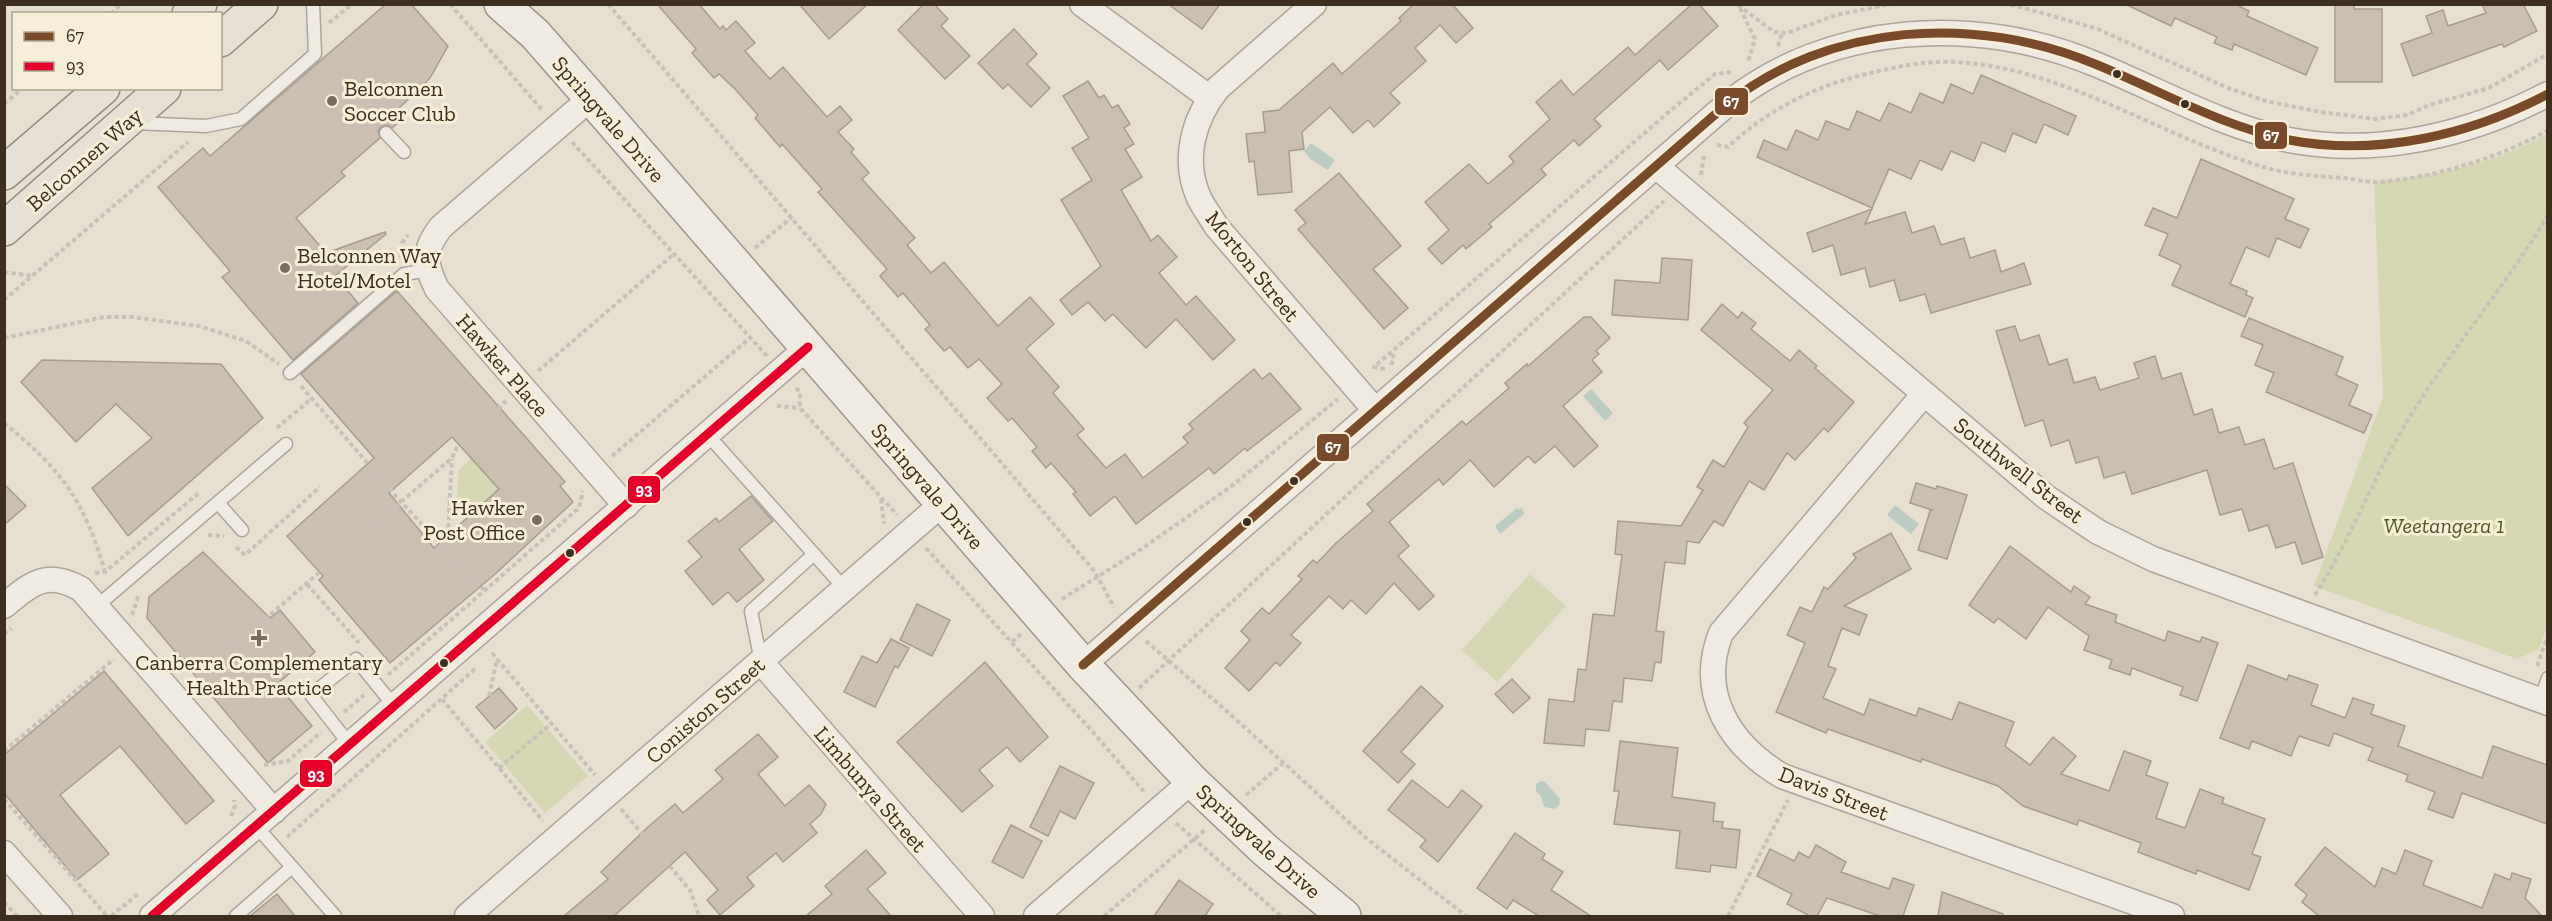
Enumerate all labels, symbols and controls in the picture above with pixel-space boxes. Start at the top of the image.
legend [12,12,222,90]
text: 67 [66,25,85,47]
street label: Springvale Drive [546,51,671,188]
text: 93 [66,55,85,77]
unlabelled marker [2111,68,2123,80]
place label: Belconnen Soccer Club [344,75,456,127]
line badge: 67 [1714,87,1749,116]
text: 67 [1723,92,1739,111]
marker: Belconnen Soccer Club [325,94,339,108]
unlabelled marker [2179,98,2191,110]
street label: Belconnen Way [21,101,148,217]
line badge: 67 [2254,121,2288,150]
text: 67 [2263,126,2279,145]
street label: Morton Street [1200,206,1306,328]
place label: Belconnen Way Hotel/Motel [297,242,442,294]
marker: Belconnen Way Hotel/Motel [278,261,292,275]
street label: Hawker Place [450,308,555,423]
street label: Southwell Street [1949,411,2090,530]
street label: Springvale Drive [865,418,990,555]
line badge: 67 [1316,433,1350,462]
text: 67 [1325,438,1341,457]
line badge: 93 [627,475,661,504]
unlabelled marker [1288,475,1300,487]
text: 93 [635,480,653,499]
place label: Hawker Post Office [423,494,525,546]
park label: Weetangera 1 [2384,512,2504,539]
marker: Hawker Post Office [530,513,544,527]
unlabelled marker [1241,516,1253,528]
unlabelled marker [564,547,576,559]
marker: Canberra Complementary Health Practice [250,629,268,647]
place label: Canberra Complementary Health Practice [135,649,384,701]
street label: Coniston Street [640,651,771,769]
unlabelled marker [438,657,450,669]
street label: Limbunya Street [809,721,933,858]
line badge: 93 [299,759,333,788]
street label: Davis Street [1775,760,1893,827]
text: 93 [307,765,325,784]
street label: Springvale Drive [1191,778,1327,904]

